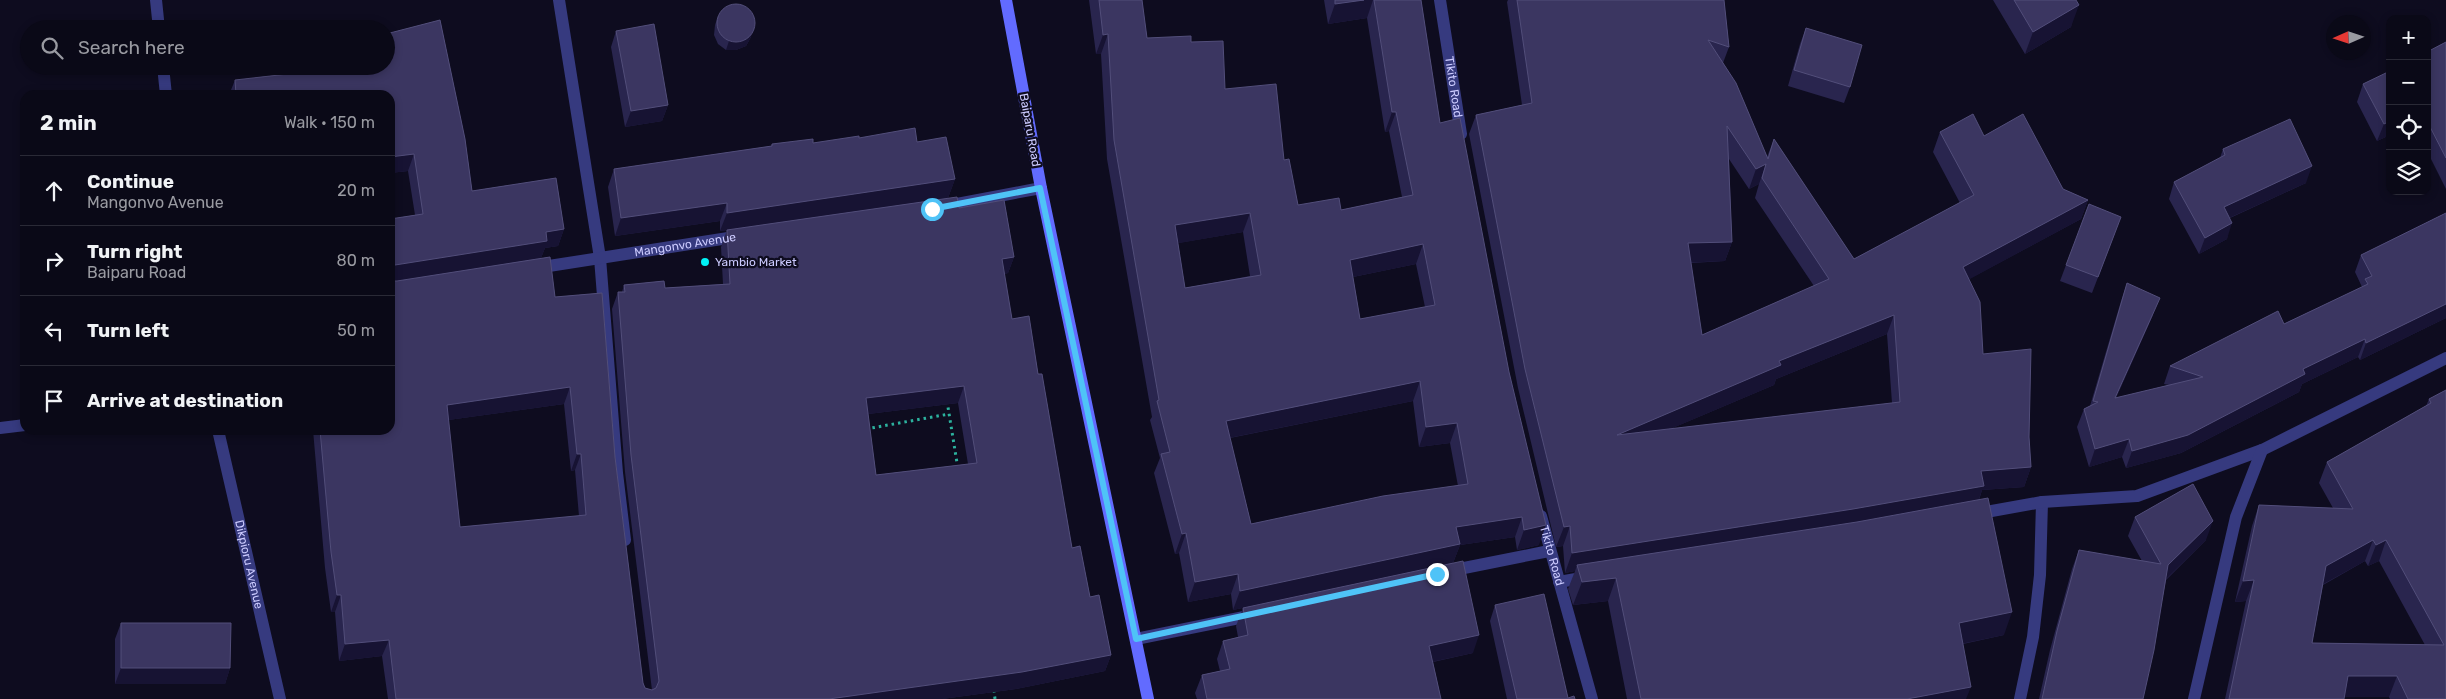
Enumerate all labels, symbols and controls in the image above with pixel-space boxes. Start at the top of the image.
north arrow [2326,15,2371,60]
map controls [2386,15,2431,195]
button: + [2386,15,2431,60]
search box [20,20,395,75]
icon: search [38,34,66,62]
text: Search here [78,36,185,59]
street label: Tikito Road [1442,55,1465,119]
button: − [2386,60,2431,105]
street label: Baiparu Road [1017,92,1043,168]
button: locate [2386,105,2431,150]
text: 2 min [40,110,97,135]
text: Walk · 150 m [284,113,375,132]
button: layers [2386,150,2431,195]
text: Continue [87,170,174,193]
icon: ahead [40,177,68,205]
text: 20 m [337,181,375,200]
text: Mangonvo Avenue [87,193,224,212]
route start [921,198,944,221]
street label: Mangonvo Avenue [633,230,737,260]
text: Turn right [87,240,182,263]
icon: right [40,247,68,275]
text: 80 m [337,251,375,270]
place label: Yambio Market [715,255,797,269]
marker: Yambio Market [699,256,711,268]
text: Baiparu Road [87,263,186,282]
icon: left [40,317,68,345]
text: Turn left [87,319,169,342]
text: 50 m [337,321,375,340]
icon: arrive [40,387,68,415]
text: Arrive at destination [87,389,283,412]
street label: Dikpioru Avenue [232,519,266,611]
street label: Tikito Road [1537,524,1567,587]
route end [1426,563,1449,586]

